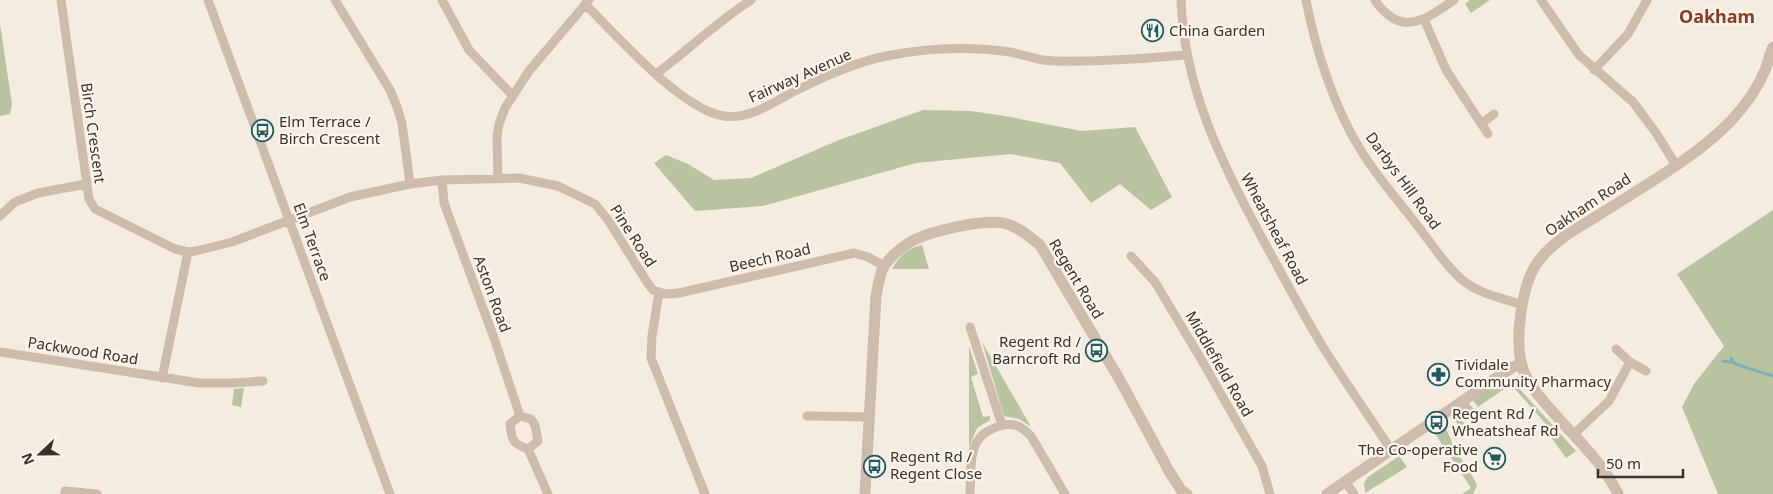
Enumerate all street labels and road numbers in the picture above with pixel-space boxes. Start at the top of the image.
street label: Fairway Avenue [745,43,854,107]
street label: Birch Crescent [77,81,111,185]
street label: Darbys Hill Road [1362,128,1446,233]
street label: Oakham Road [1540,168,1634,240]
street label: Wheatsheaf Road [1237,169,1313,288]
street label: Elm Terrace [290,200,336,284]
street label: Pine Road [606,200,661,271]
street label: Regent Road [1045,235,1109,322]
street label: Beech Road [727,238,813,276]
street label: Aston Road [470,252,516,335]
street label: Middlefield Road [1182,307,1258,420]
street label: Packwood Road [26,331,140,369]

